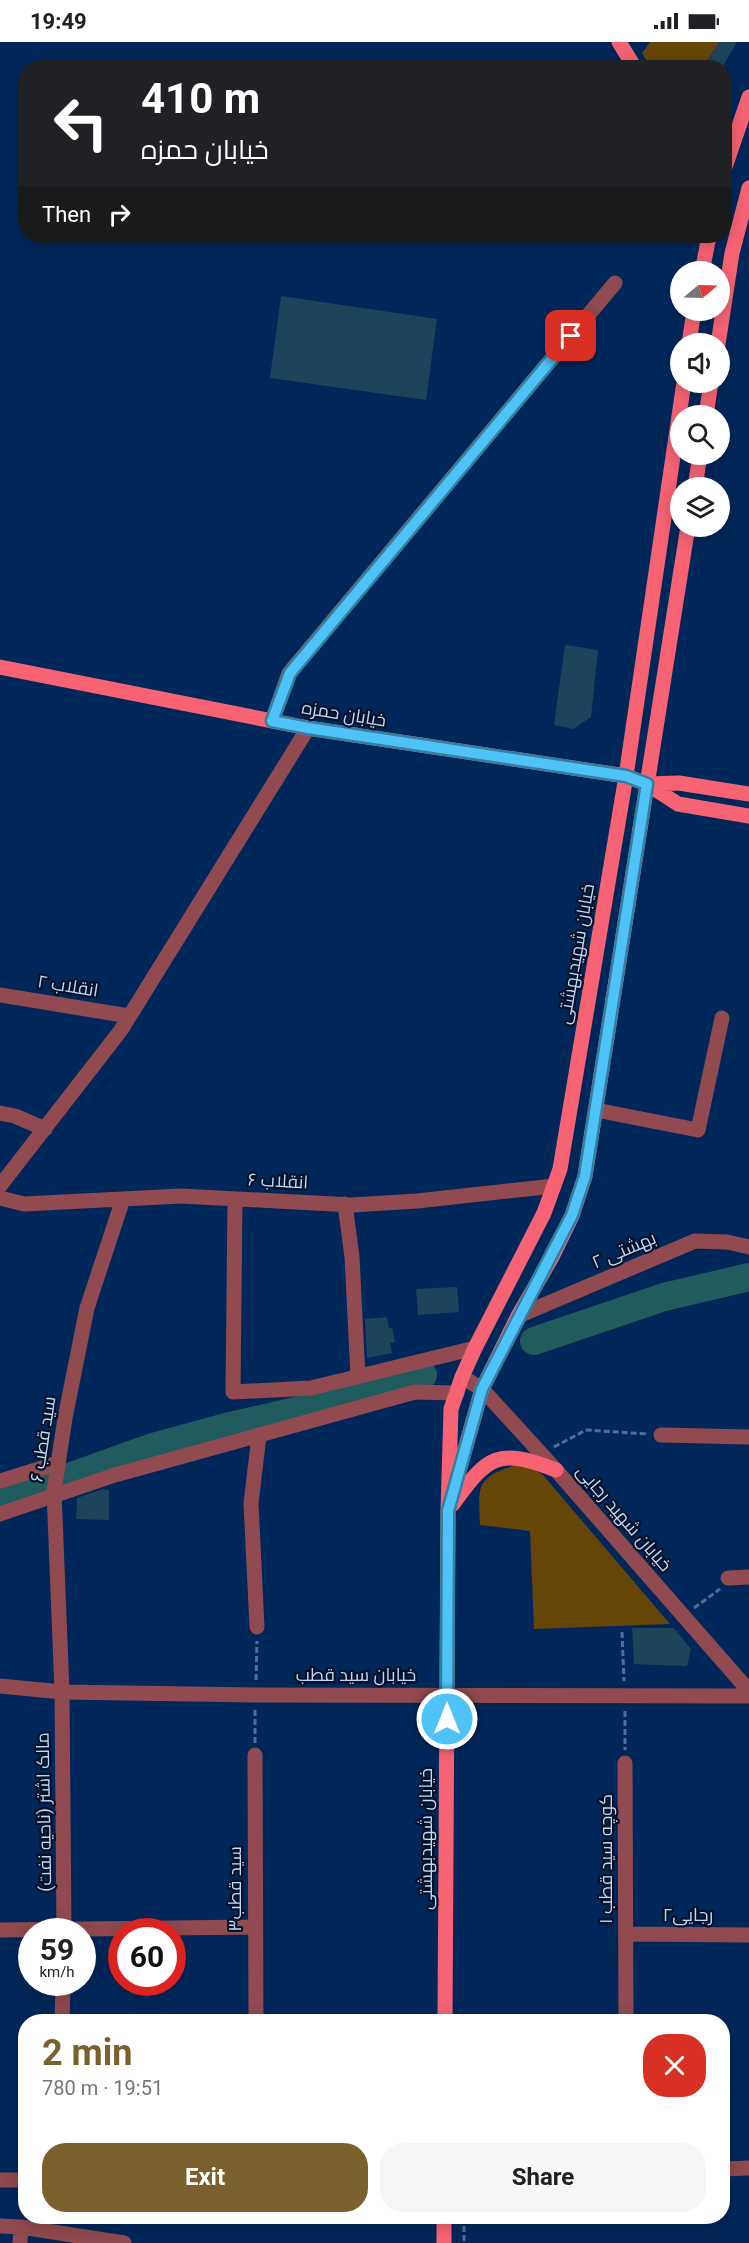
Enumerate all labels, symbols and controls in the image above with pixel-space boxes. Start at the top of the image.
text: 19:49 [30,9,87,34]
text: 410 m [141,74,260,123]
icon: left [42,84,120,162]
text: خیابان حمزه [141,134,269,166]
icon: right [103,198,136,231]
text: Then [42,202,91,227]
north arrow [670,261,730,321]
map controls [670,261,730,537]
pin [545,310,596,361]
icon: arrive [554,319,587,352]
button: sound [670,333,730,393]
button: search [670,405,730,465]
button: layers [670,477,730,537]
street label: خیابان حمزه [300,696,388,732]
street label: خیابان شهیدبهشتی [553,882,599,1026]
street label: انقلاب ۲ [36,970,100,1001]
street label: انقلاب ۶ [247,1168,309,1193]
street label: بهشتی ۲ [589,1227,659,1273]
street label: سید قطب ۶ [25,1395,60,1483]
street label: خیابان شهید رجایی [572,1460,676,1576]
street label: خیابان سید قطب [296,1664,416,1686]
position arrow [415,1687,479,1751]
street label: مالک اشتر (ناحیه نفت) [32,1732,56,1892]
street label: خیابان شهیدبهشتی [415,1768,437,1910]
street label: کوچه سید قطب ۱ [595,1794,618,1924]
street label: سید قطب۳ [224,1846,245,1932]
street label: رجایی۲ [663,1904,713,1926]
speed limit sign: 60 [108,1918,186,1996]
text: 59 [40,1932,74,1967]
text: km/h [39,1963,75,1981]
text: 2 min [42,2032,133,2074]
button: close [643,2034,706,2097]
text: 780 m · 19:51 [42,2076,163,2100]
button: Exit [42,2143,368,2212]
button: Share [380,2143,706,2212]

